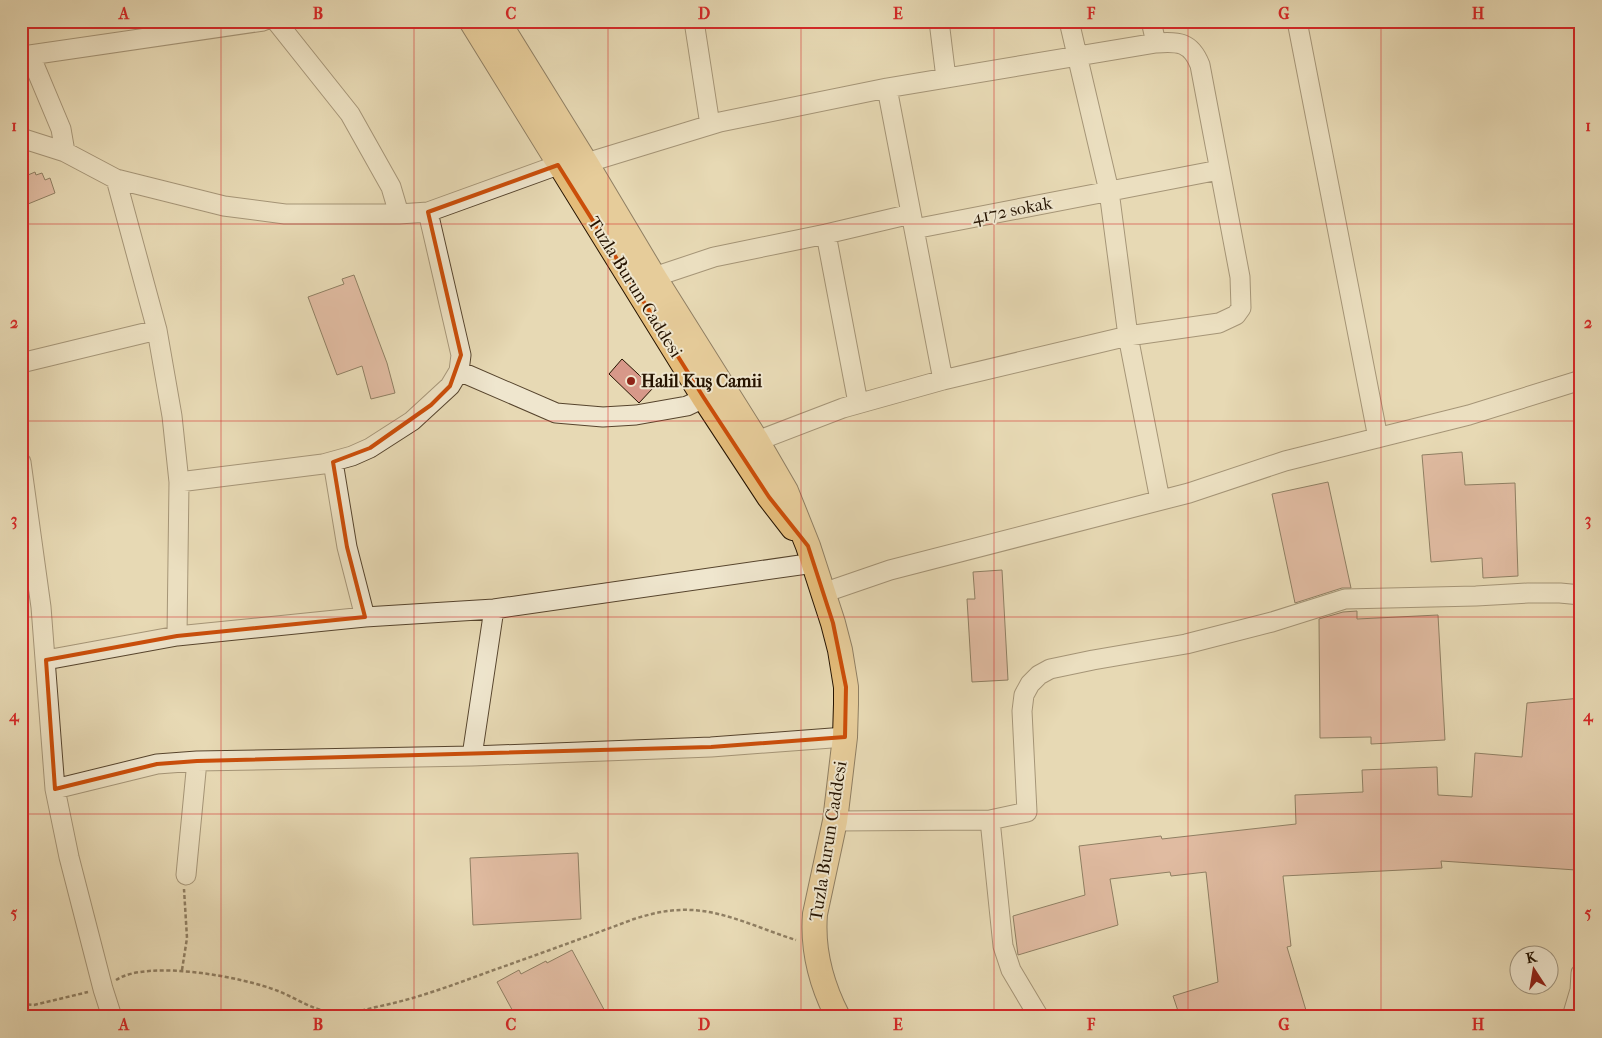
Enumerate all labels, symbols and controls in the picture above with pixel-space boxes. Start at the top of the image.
text: A [118,4,130,23]
text: B [313,4,323,23]
text: C [506,4,517,23]
text: D [698,4,710,23]
text: E [893,4,903,23]
text: F [1086,4,1096,23]
text: G [1278,4,1290,23]
text: H [1472,4,1485,23]
text: 1 [11,116,17,135]
text: 1 [1585,116,1591,135]
street label: 4172 sokak [970,192,1055,229]
street label: Tuzla Burun Caddesi [583,213,687,362]
text: 2 [10,313,18,332]
text: 2 [1584,313,1592,332]
place label: Halil Kuş Camii [641,371,763,392]
marker: Halil Kuş Camii [625,375,637,387]
text: 3 [11,510,17,530]
text: 3 [1585,510,1591,530]
text: 4 [8,706,20,726]
text: 4 [1582,706,1594,726]
street label: Tuzla Burun Caddesi [805,759,852,923]
text: 5 [11,903,18,922]
text: 5 [1585,903,1592,922]
north arrow [1510,946,1560,996]
text: K [1525,948,1539,967]
text: A [118,1015,130,1034]
text: B [313,1015,323,1034]
text: C [506,1015,517,1034]
text: D [698,1015,710,1034]
text: E [893,1015,903,1034]
text: F [1086,1015,1096,1034]
text: G [1278,1015,1290,1034]
text: H [1472,1015,1485,1034]

